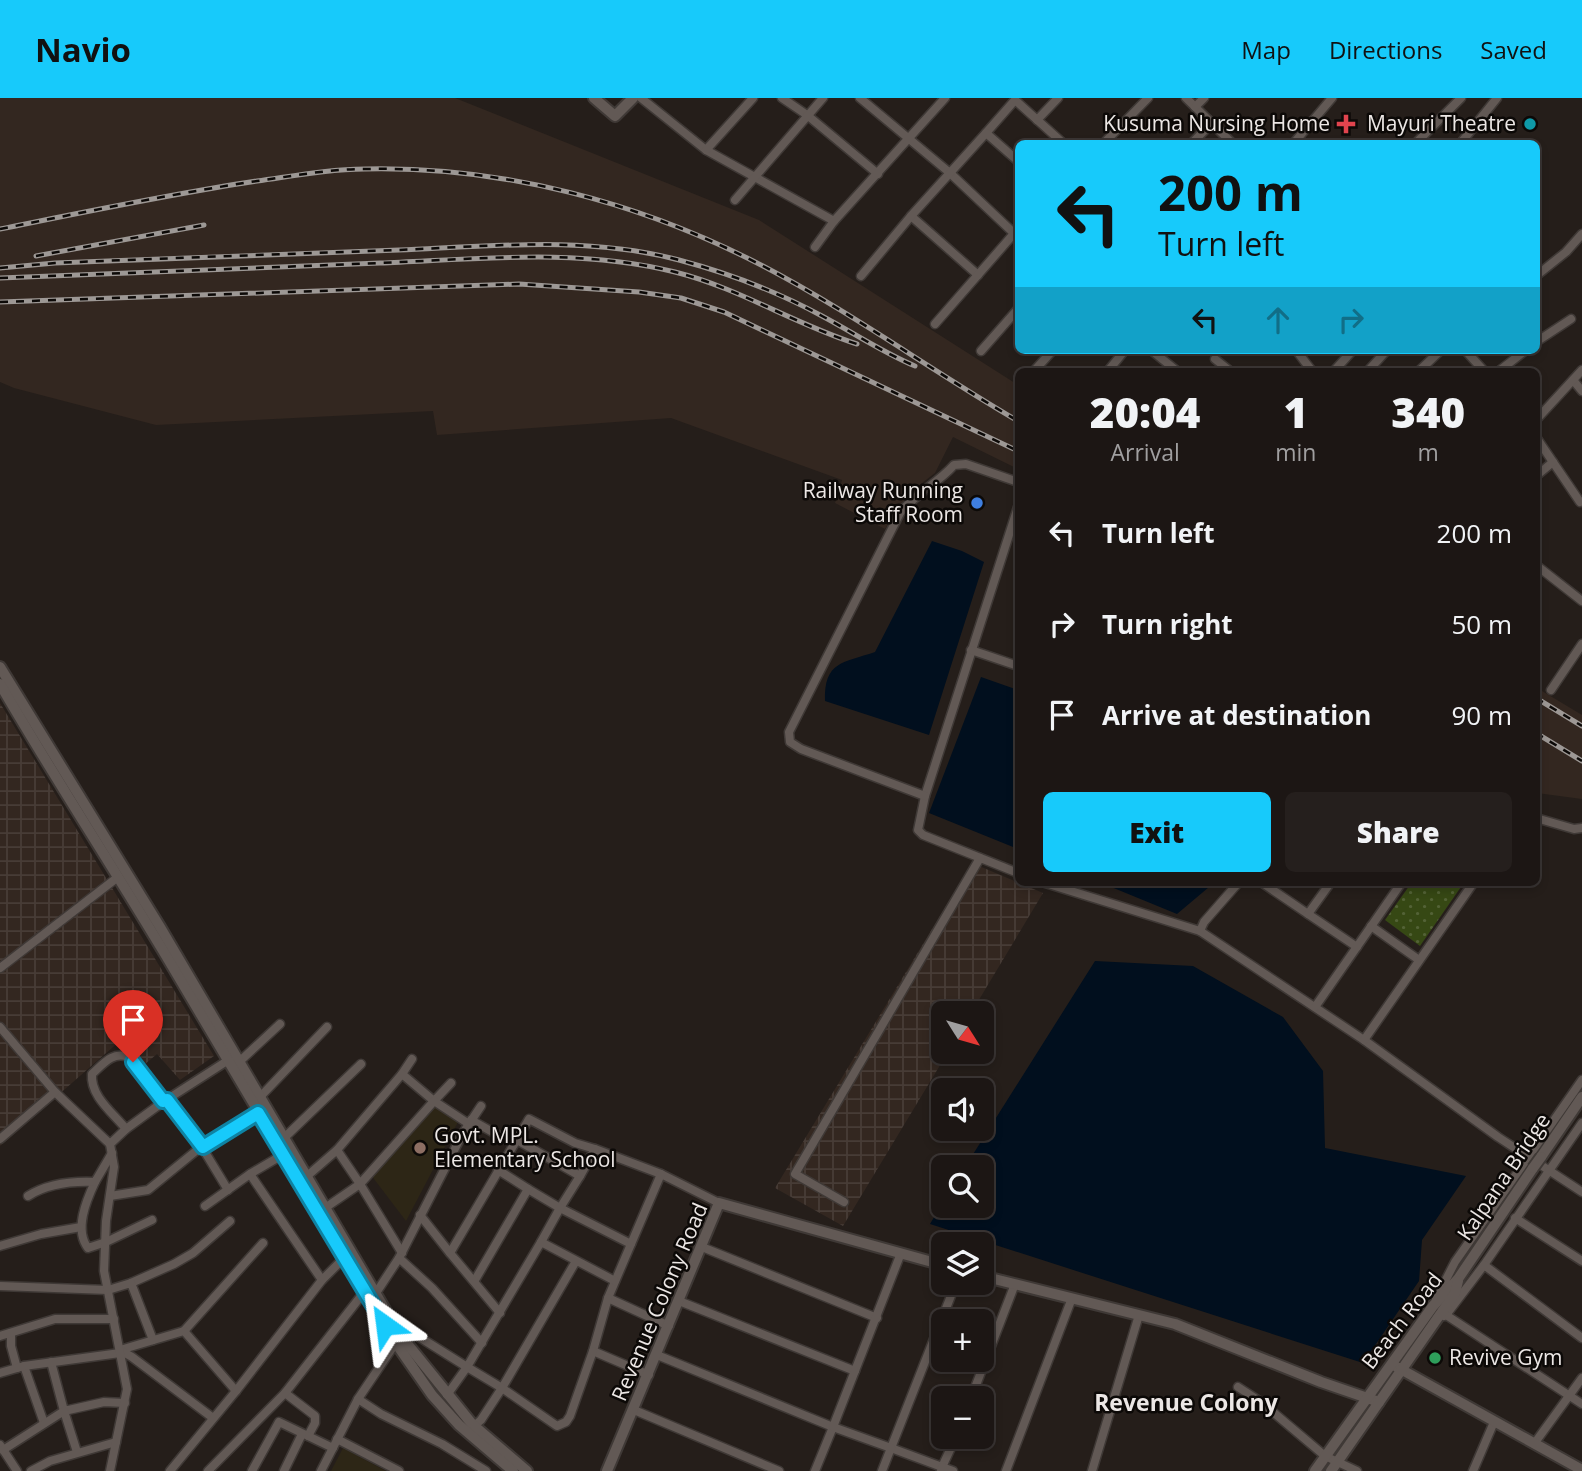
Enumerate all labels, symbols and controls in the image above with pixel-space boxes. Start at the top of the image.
text: Navio [35,27,131,72]
text: Map [1241,33,1291,66]
text: Directions [1329,33,1442,66]
text: Saved [1480,33,1547,66]
place label: Kusuma Nursing Home [1103,109,1330,137]
place label: Mayuri Theatre [1367,109,1516,137]
marker: Kusuma Nursing Home [1336,114,1356,134]
marker: Mayuri Theatre [1522,116,1538,132]
text: 200 m [1158,159,1303,225]
icon: left [1043,168,1134,259]
text: Turn left [1158,222,1284,265]
icon: left [1186,301,1224,339]
icon: ahead [1259,301,1297,339]
icon: right [1332,301,1370,339]
text: 20:04 [1090,383,1200,440]
text: 1 [1284,383,1308,440]
text: 340 [1391,383,1465,440]
text: Arrival [1111,436,1180,468]
text: min [1275,436,1316,468]
text: m [1418,436,1439,468]
place label: Railway Running Staff Room [803,476,963,528]
marker: Railway Running Staff Room [969,495,985,511]
icon: left [1043,514,1081,552]
text: Turn left [1102,515,1214,551]
text: 200 m [1437,515,1512,551]
icon: right [1043,605,1081,643]
text: Turn right [1102,606,1233,642]
text: 50 m [1451,606,1512,642]
icon: arrive [1043,696,1081,734]
text: Arrive at destination [1102,697,1371,733]
text: 90 m [1451,697,1512,733]
button: Exit [1043,792,1271,872]
button: Share [1285,792,1512,872]
pin [103,990,163,1062]
icon: arrive [114,1001,152,1039]
north arrow [931,1001,994,1064]
map controls [931,1001,994,1449]
button: sound [931,1078,994,1141]
street label: Kalpana Bridge [1450,1107,1556,1246]
place label: Govt. MPL. Elementary School [434,1121,616,1173]
marker: Govt. MPL. Elementary School [412,1140,428,1156]
button: search [931,1155,994,1218]
street label: Revenue Colony Road [605,1198,714,1405]
button: layers [931,1232,994,1295]
street label: Beach Road [1355,1266,1448,1375]
position arrow [348,1288,422,1362]
button: + [931,1309,994,1372]
place label: Revive Gym [1449,1343,1563,1371]
marker: Revive Gym [1427,1350,1443,1366]
button: − [931,1386,994,1449]
district label: Revenue Colony [1094,1386,1279,1418]

